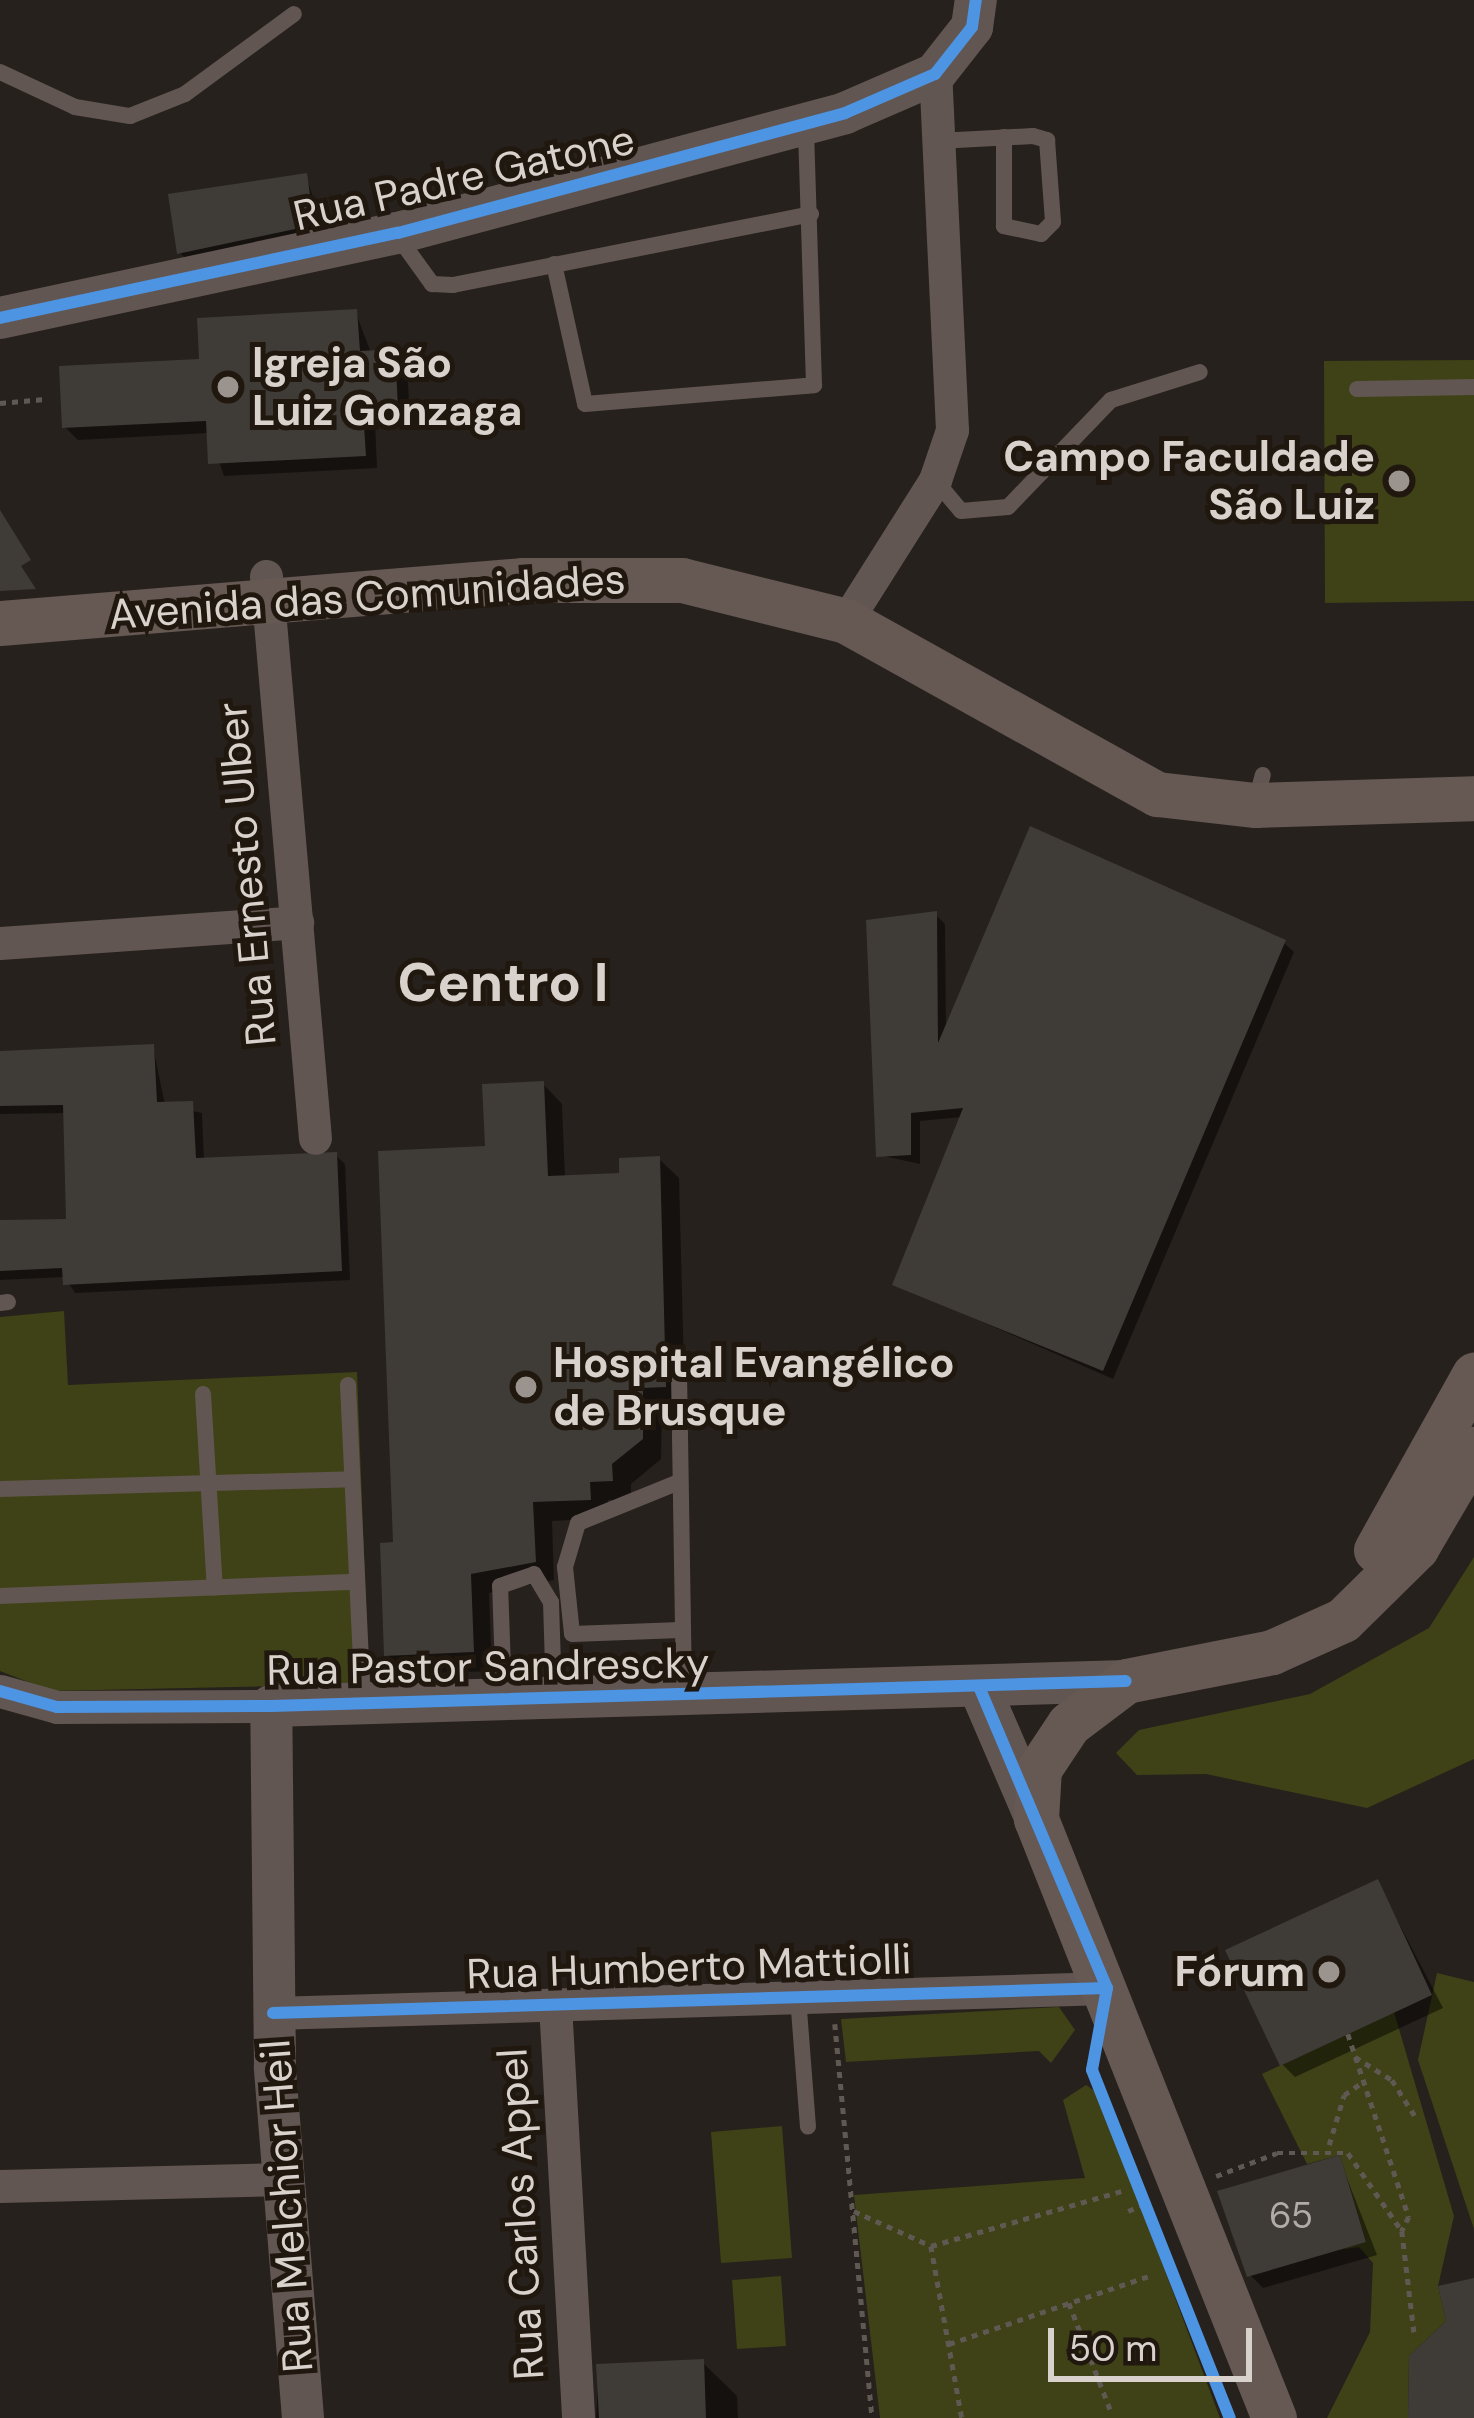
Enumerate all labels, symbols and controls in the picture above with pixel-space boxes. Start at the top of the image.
street label: Rua Padre Gatone [289,114,639,242]
place label: Igreja São Luiz Gonzaga [252,338,522,436]
marker: Igreja São Luiz Gonzaga [215,374,241,400]
place label: Campo Faculdade São Luiz [1003,432,1375,530]
marker: Campo Faculdade São Luiz [1386,468,1412,494]
street label: Avenida das Comunidades [107,554,627,640]
street label: Rua Ernesto Ulber [207,700,287,1048]
district label: Centro I [397,951,609,1015]
place label: Hospital Evangélico de Brusque [553,1338,955,1436]
marker: Hospital Evangélico de Brusque [510,1371,542,1403]
street label: Rua Pastor Sandrescky [266,1638,710,1696]
street label: Rua Humberto Mattiolli [466,1934,912,2000]
place label: Fórum [1175,1947,1305,1997]
marker: Fórum [1316,1959,1342,1985]
street label: Rua Melchior Heil [250,2038,324,2374]
street label: Rua Carlos Appel [487,2047,555,2381]
house number: 65 [1269,2194,1313,2238]
scale bar [1054,2304,1258,2378]
text: 50 m [1069,2325,1157,2372]

